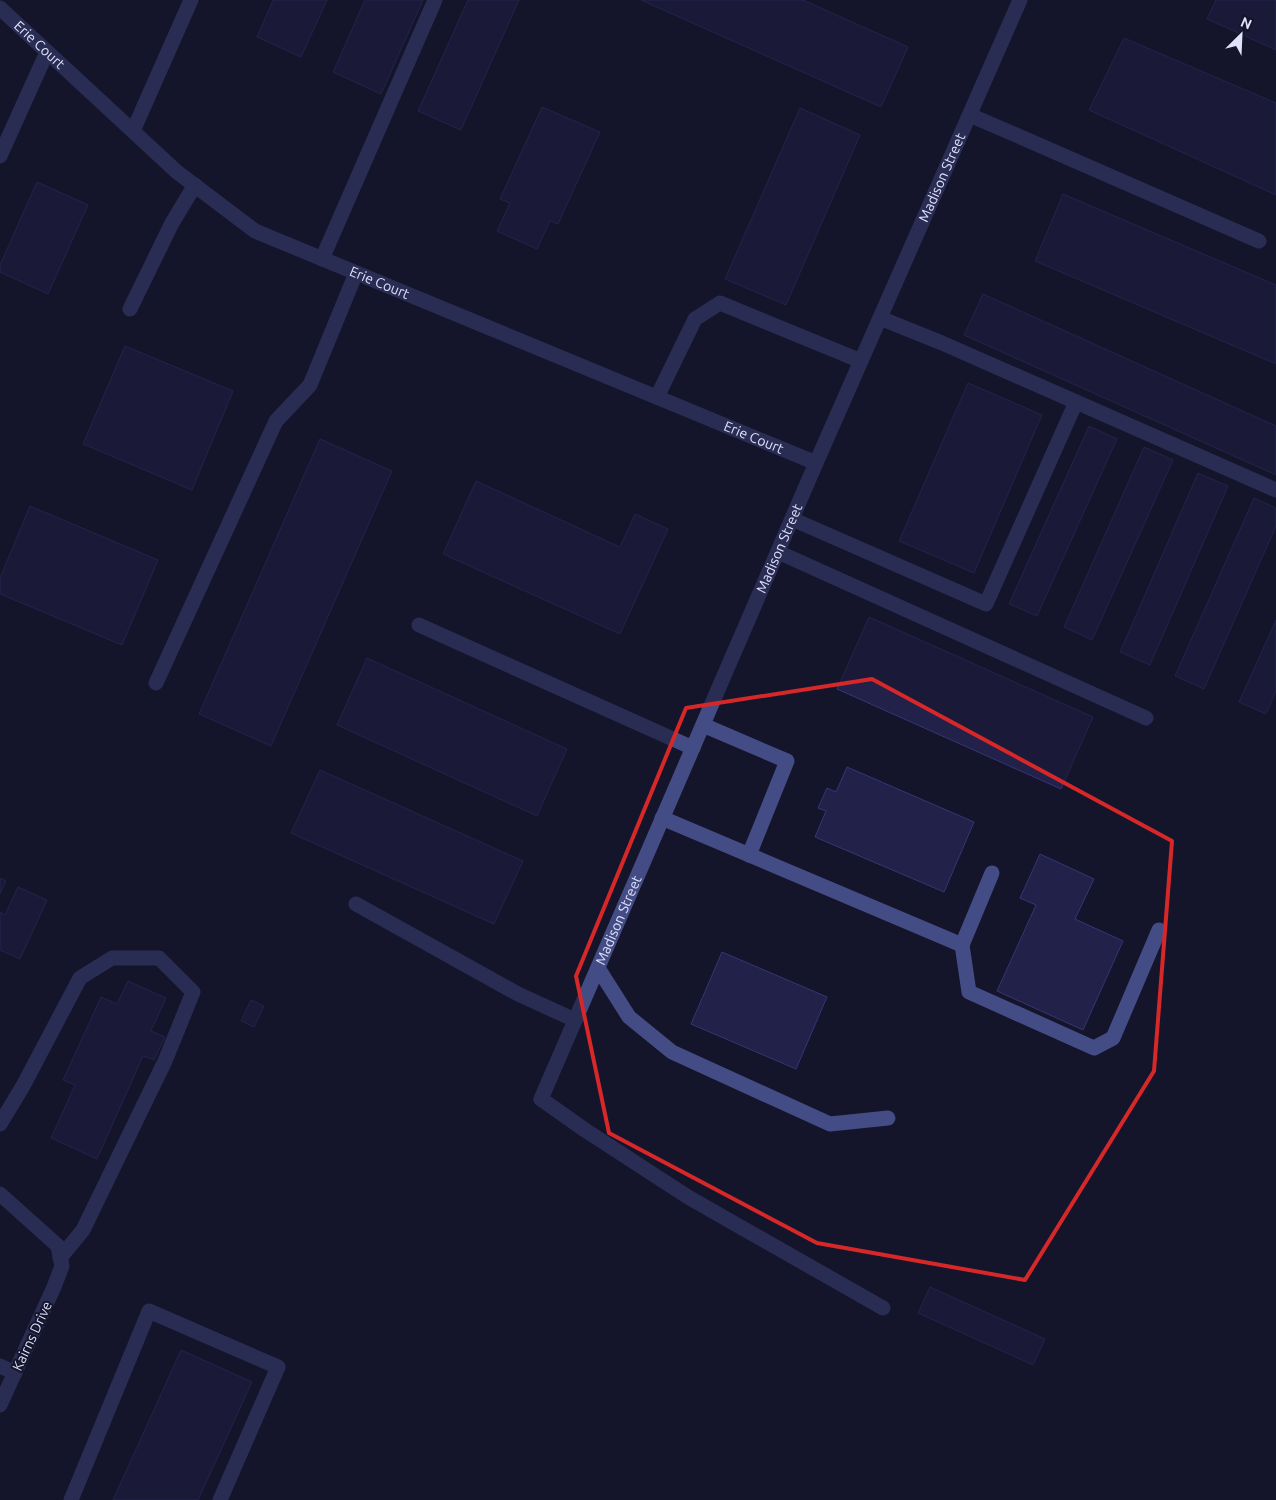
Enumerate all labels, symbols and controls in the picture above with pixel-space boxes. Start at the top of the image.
north arrow [1216,10,1266,60]
text: N [1238,14,1254,33]
street label: Erie Court [11,17,69,72]
street label: Madison Street [915,130,969,224]
street label: Erie Court [347,263,412,302]
street label: Erie Court [722,418,787,457]
street label: Madison Street [753,501,806,595]
street label: Madison Street [592,873,645,967]
street label: Kairns Drive [9,1299,55,1373]

